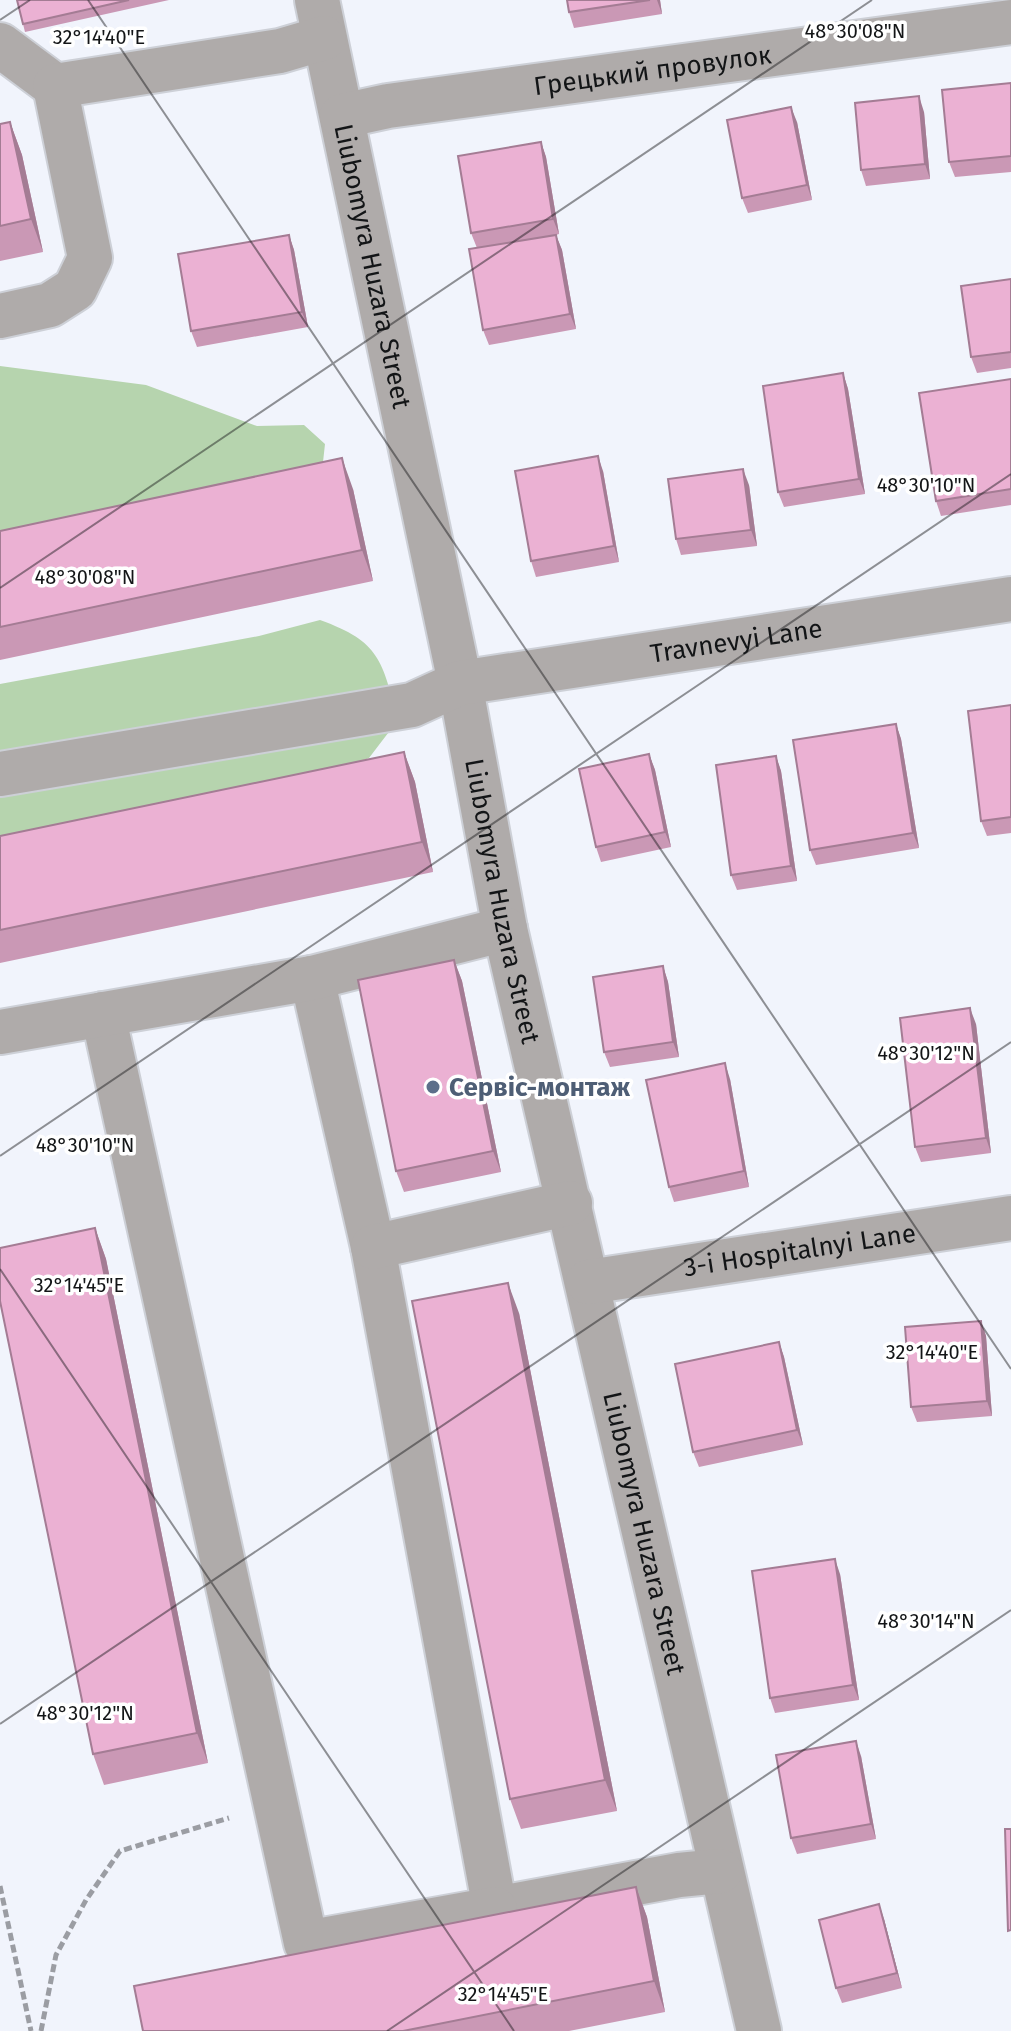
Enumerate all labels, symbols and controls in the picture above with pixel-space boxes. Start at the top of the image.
text: 48°30'08"N [805,19,905,43]
text: 32°14'40"E [53,25,145,49]
street label: Грецький провулок [532,39,774,102]
street label: Liubomyra Huzara Street [327,121,417,412]
text: 48°30'10"N [877,473,975,497]
text: 48°30'08"N [35,565,135,589]
street label: Travnevyi Lane [648,613,825,670]
street label: Liubomyra Huzara Street [458,756,546,1047]
text: 48°30'12"N [877,1041,975,1065]
place label: Сервіс-монтаж [449,1072,631,1103]
marker: Сервіс-монтаж [424,1078,442,1096]
text: 48°30'10"N [36,1133,134,1157]
street label: 3-i Hospitalnyi Lane [681,1218,918,1283]
text: 32°14'45"E [34,1273,124,1297]
text: 32°14'40"E [886,1340,978,1364]
street label: Liubomyra Huzara Street [596,1389,692,1679]
text: 48°30'14"N [877,1609,975,1633]
text: 48°30'12"N [36,1701,134,1725]
text: 32°14'45"E [458,1982,548,2006]

